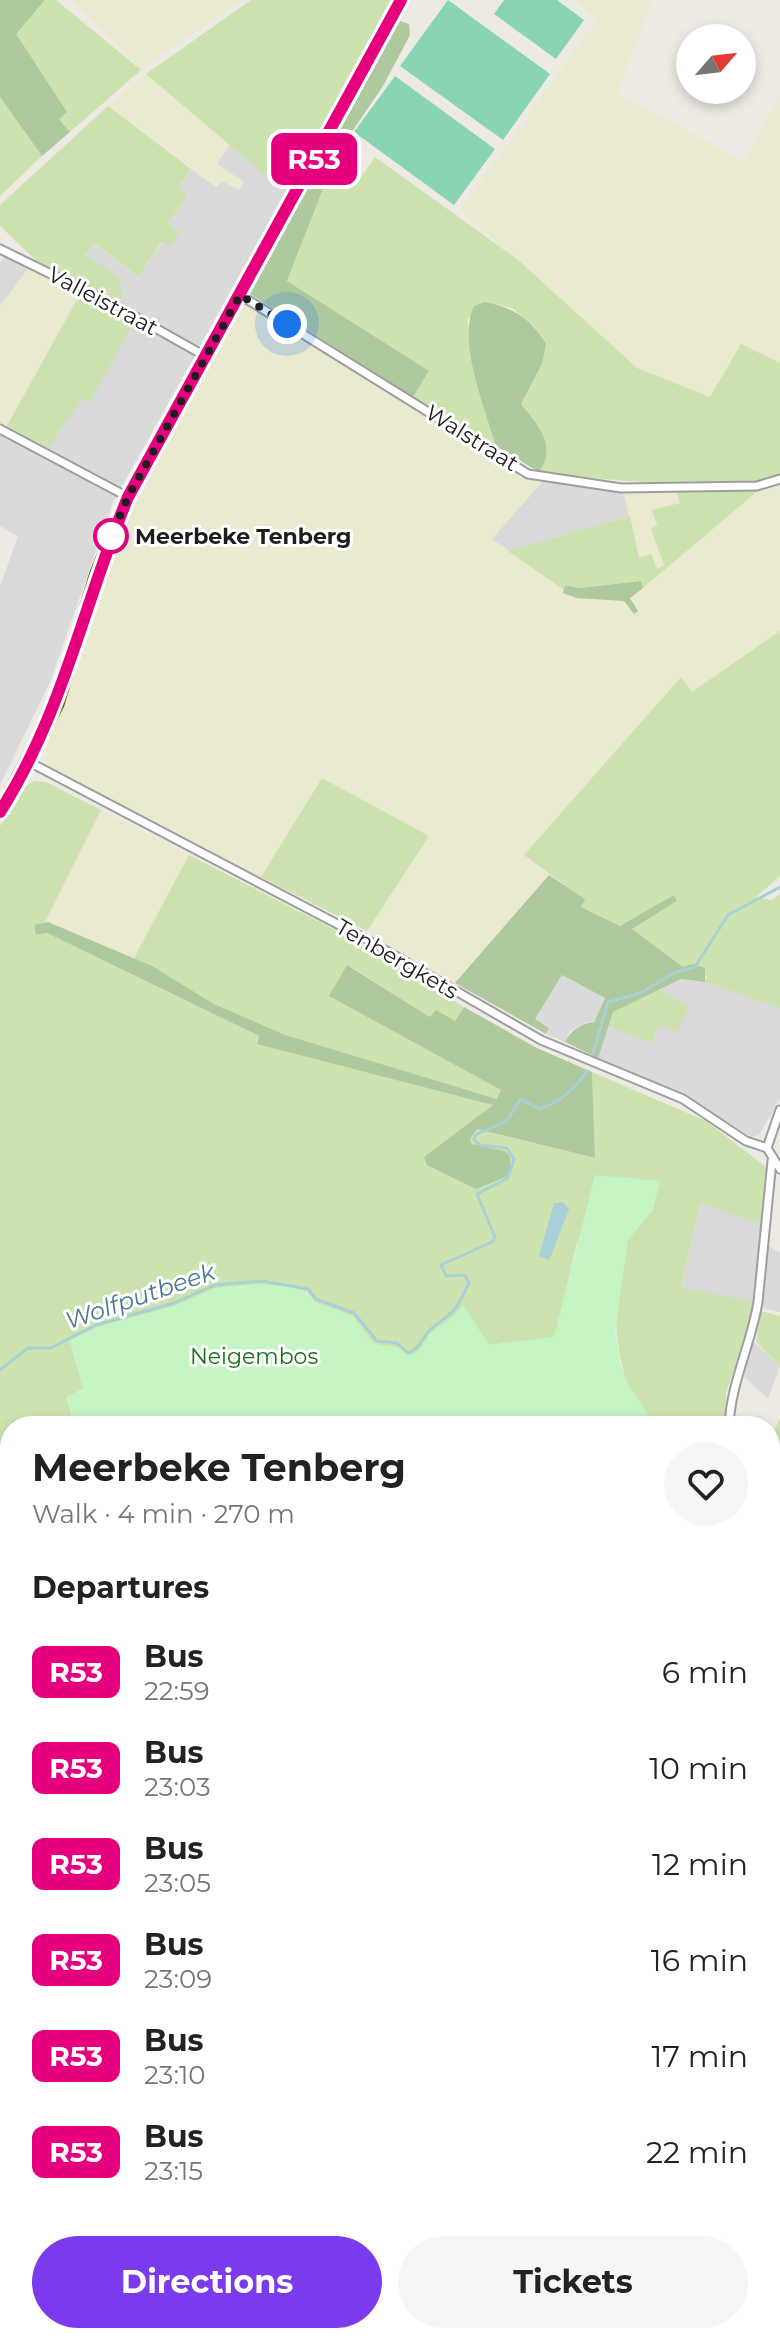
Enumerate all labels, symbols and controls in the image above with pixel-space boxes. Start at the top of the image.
north arrow [676,24,756,104]
map controls [676,24,756,104]
line badge: R53 [268,133,360,185]
text: R53 [287,142,341,176]
street label: Valleistraat [43,261,163,341]
your location [267,304,307,344]
street label: Walstraat [420,399,524,477]
marker: Meerbeke Tenberg [94,519,128,553]
place label: Meerbeke Tenberg [135,523,351,550]
street label: Tenbergkets [331,913,463,1005]
water label: Wolfputbeek [61,1256,220,1335]
park label: Neigembos [190,1343,318,1370]
button: heart [664,1442,748,1526]
text: Meerbeke Tenberg [32,1444,406,1491]
text: Walk · 4 min · 270 m [32,1498,295,1530]
text: Departures [32,1569,209,1606]
text: Bus [144,1638,204,1675]
text: 6 min [662,1654,748,1691]
text: R53 [49,1655,103,1689]
text: 22:59 [144,1675,210,1707]
text: Bus [144,1734,204,1771]
text: 10 min [649,1750,748,1787]
text: R53 [49,1751,103,1785]
text: 23:03 [144,1771,211,1803]
text: Bus [144,1830,204,1867]
text: 12 min [652,1846,748,1883]
text: R53 [49,1847,103,1881]
text: 23:05 [144,1867,211,1899]
text: Bus [144,1926,204,1963]
text: 16 min [651,1942,748,1979]
text: R53 [49,1943,103,1977]
text: 23:09 [144,1963,212,1995]
text: Bus [144,2022,204,2059]
text: 17 min [651,2038,748,2075]
text: R53 [49,2039,103,2073]
text: 23:10 [144,2059,206,2091]
text: Bus [144,2118,204,2155]
text: 22 min [646,2134,748,2171]
text: R53 [49,2135,103,2169]
text: 23:15 [144,2155,203,2187]
button: Directions [32,2236,382,2328]
button: Tickets [398,2236,748,2328]

